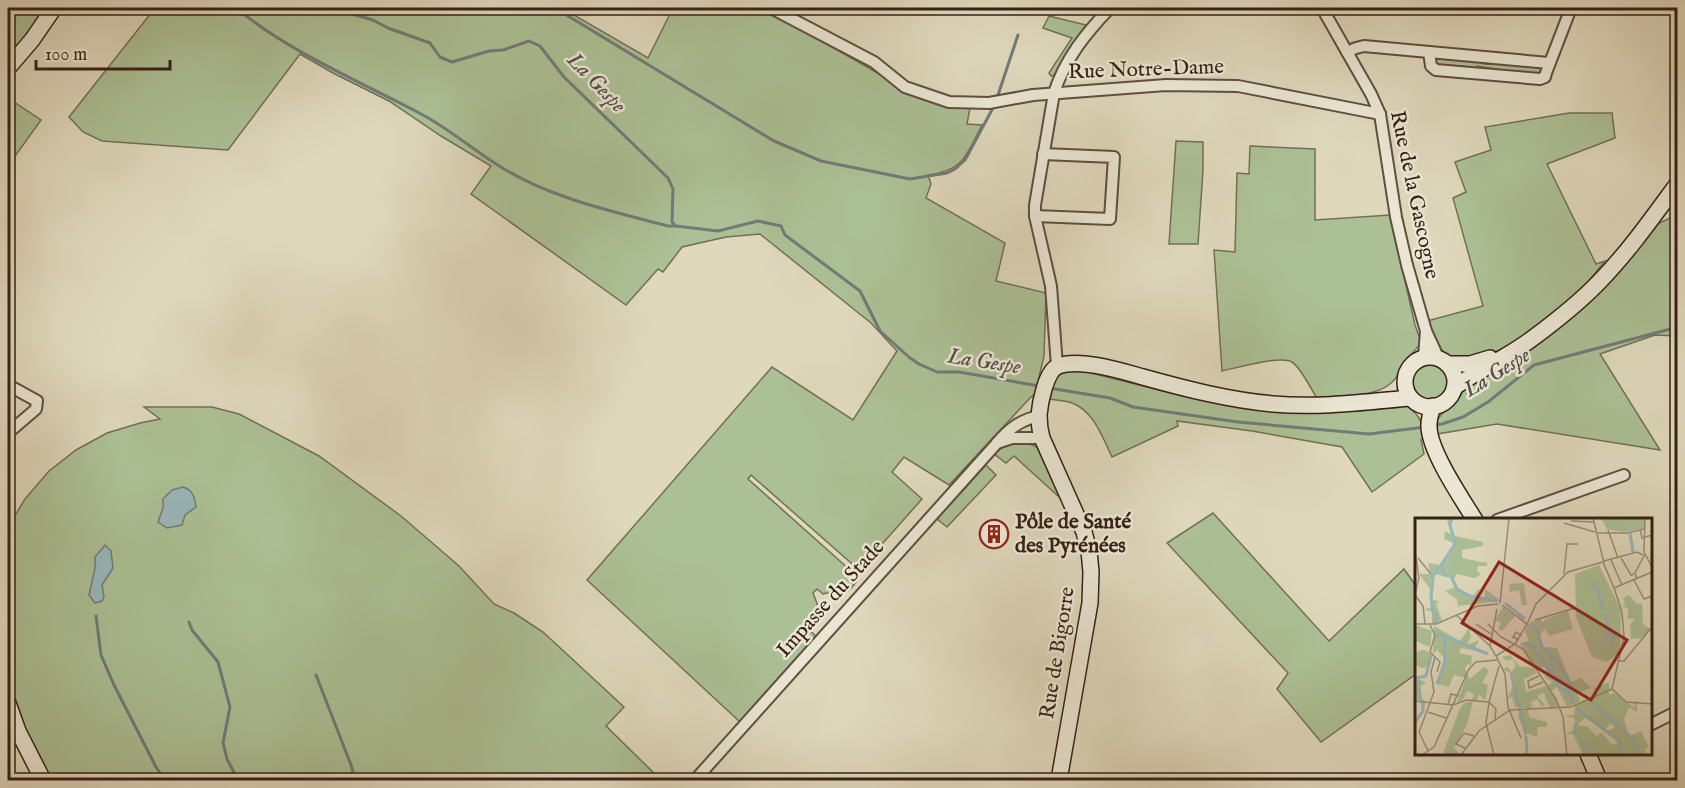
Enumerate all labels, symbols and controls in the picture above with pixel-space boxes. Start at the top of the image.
scale bar [36,33,170,71]
text: 100 m [45,44,87,67]
water label: La Gespe [560,46,632,120]
street label: Rue Notre-Dame [1068,54,1225,86]
street label: Rue de la Gascogne [1383,108,1445,282]
water label: La Gespe [1457,341,1536,405]
water label: La Gespe [944,342,1023,382]
place label: Pôle de Santé des Pyrénées [1015,509,1131,560]
building icon: Pôle de Santé des Pyrénées [978,518,1010,550]
inset map [1415,518,1652,755]
street label: Impasse du Stade [771,534,891,663]
street label: Rue de Bigorre [1034,585,1082,721]

